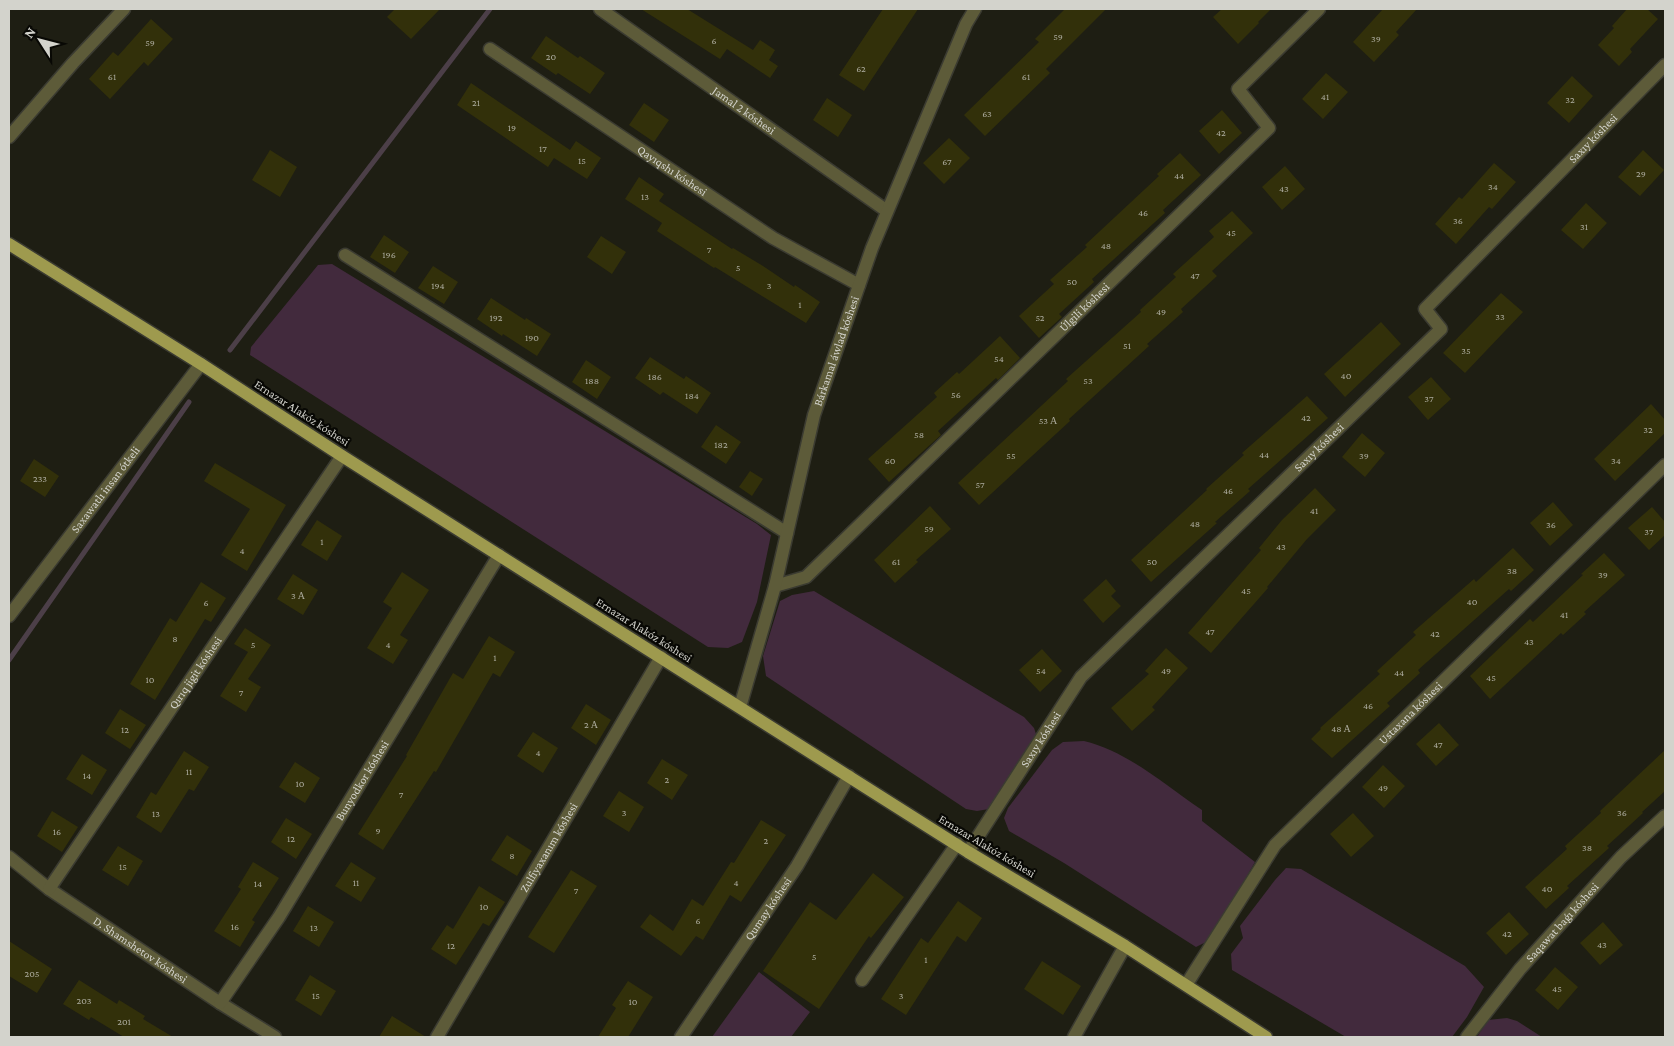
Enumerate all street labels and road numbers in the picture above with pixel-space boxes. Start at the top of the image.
street label: Jamal 2 kóshesi [709,83,778,137]
street label: Saxıy kóshesi [1566,111,1620,166]
street label: Qayıqshı kóshesi [635,142,710,199]
street label: Úlgili kóshesi [1056,280,1112,335]
street label: Bárkamal áwlad kóshesi [811,294,862,408]
street label: Ernazar Alakóz kóshesi [252,377,352,449]
street label: Saxıy kóshesi [1291,420,1347,474]
street label: Saxawatlı insan ótkeli [68,444,143,535]
street label: Ernazar Alakóz kóshesi [594,595,694,665]
street label: Qırıq jigit kóshesi [166,634,225,712]
street label: Ustaxana kóshesi [1376,679,1445,747]
street label: Saxıy kóshesi [1018,709,1064,770]
street label: Bunyodkor kóshesi [332,738,392,823]
street label: Zulfiyaxanım kóshesi [517,800,581,895]
street label: Ernazar Alakóz kóshesi [936,812,1038,880]
street label: Qumay kóshesi [742,874,794,943]
street label: Saqawat baǵı kóshesi [1523,880,1601,965]
street label: D. Shamshetov kóshesi [91,914,190,986]

